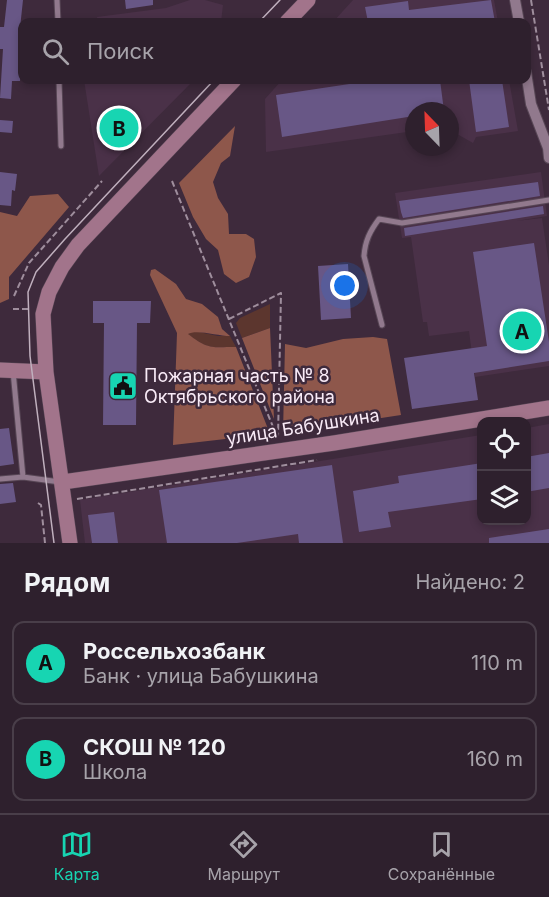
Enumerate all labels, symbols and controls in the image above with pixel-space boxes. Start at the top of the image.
search box [18,18,531,84]
icon: search [39,35,72,68]
text: Поиск [87,38,154,64]
north arrow [405,102,459,156]
pin: B [100,106,138,150]
your location [330,271,359,300]
pin: A [502,308,542,354]
place label: Пожарная часть № 8 Октябрьского района [144,365,335,407]
public building icon: Пожарная часть № 8 Октябрьского района [107,370,139,402]
street label: улица Бабушкина [225,404,381,449]
map controls [477,417,531,525]
button: locate [477,417,531,471]
button: layers [477,471,531,525]
text: Рядом [24,567,110,598]
text: Найдено: 2 [415,570,525,594]
text: Россельхозбанк [83,638,265,664]
text: A [38,651,53,675]
text: 110 m [471,651,523,675]
text: Банк · улица Бабушкина [83,664,319,688]
text: СКОШ № 120 [83,734,226,760]
text: B [39,747,52,771]
text: 160 m [467,747,523,771]
text: Школа [83,760,147,784]
tab: Карта [54,828,100,884]
tab: Маршрут [207,828,280,884]
tab: Сохранённые [388,828,495,884]

